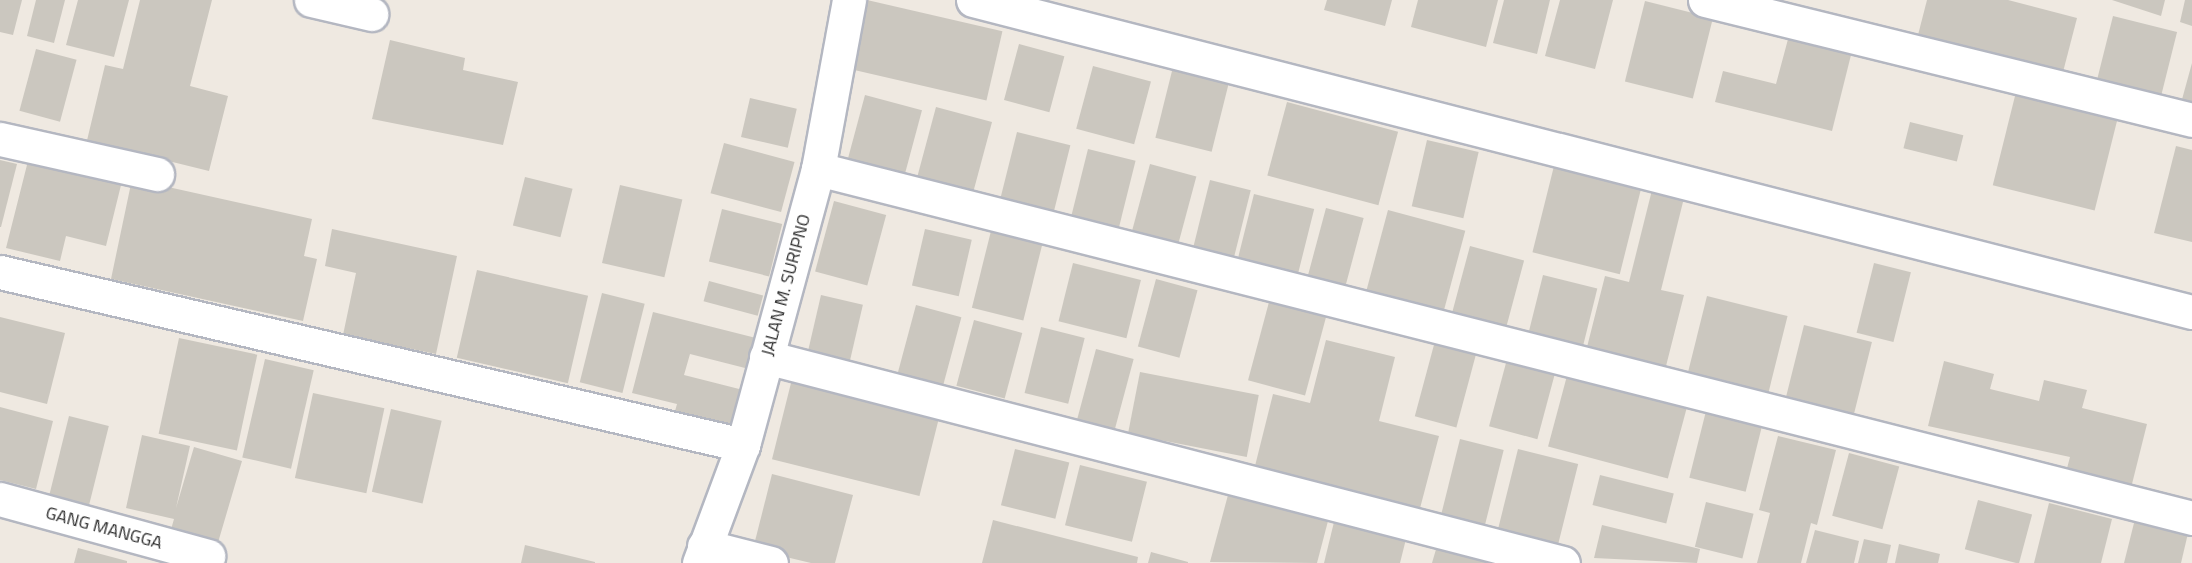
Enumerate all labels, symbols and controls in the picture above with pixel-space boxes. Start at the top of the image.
street label: JALAN M. SURIPNO [757,212,815,358]
street label: GANG MANGGA [43,502,165,554]

